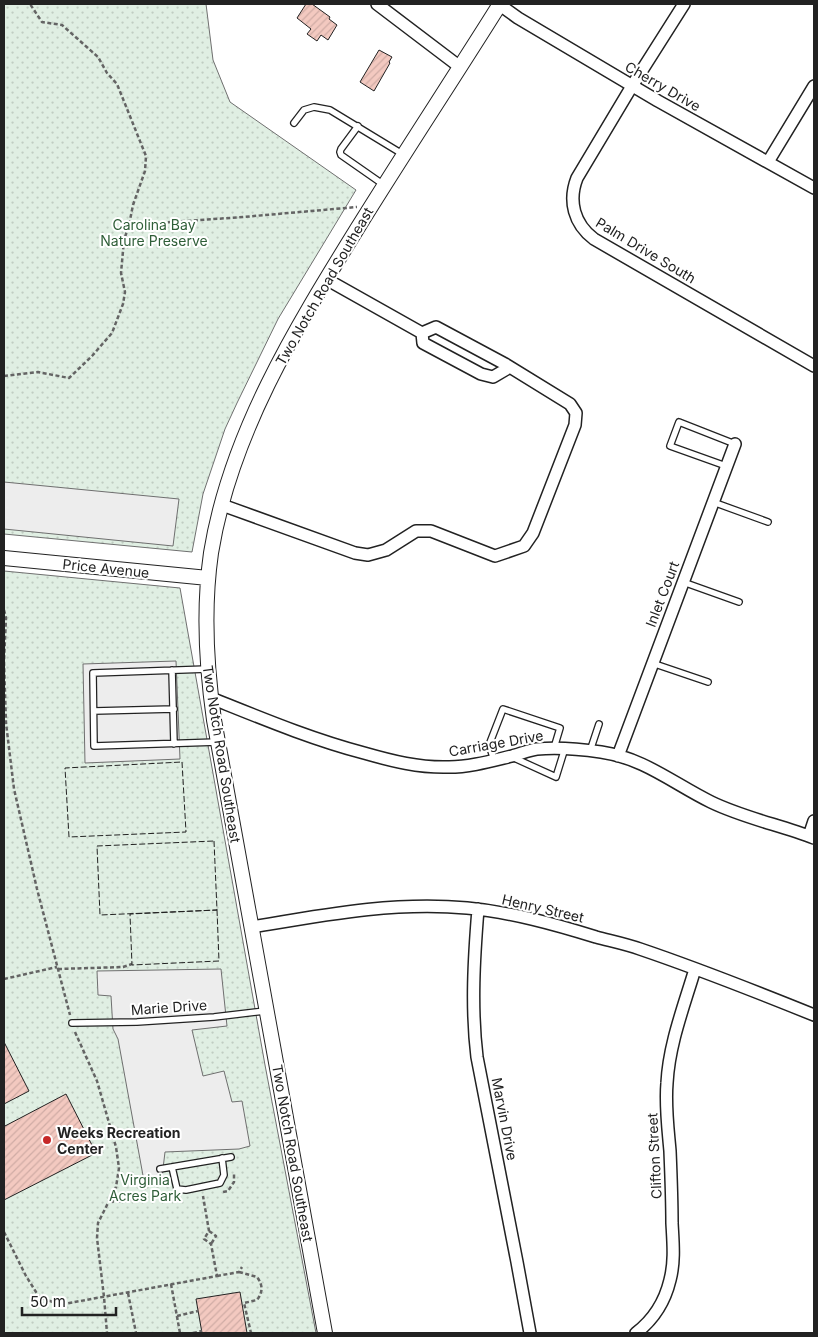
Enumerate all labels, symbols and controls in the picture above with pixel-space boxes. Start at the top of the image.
street label: Cherry Drive [622,58,704,114]
street label: Two Notch Road Southeast [272,204,376,368]
street label: Palm Drive South [593,213,699,287]
park label: Carolina Bay Nature Preserve [100,216,208,249]
street label: Price Avenue [62,555,150,581]
street label: Inlet Court [642,558,682,629]
street label: Two Notch Road Southeast [200,664,245,844]
street label: Carriage Drive [447,726,545,760]
street label: Henry Street [500,890,586,926]
street label: Marie Drive [130,996,208,1018]
street label: Two Notch Road Southeast [269,1063,317,1243]
street label: Marvin Drive [489,1076,521,1162]
street label: Clifton Street [643,1112,665,1200]
place label: Weeks Recreation Center [57,1124,181,1157]
marker: Weeks Recreation Center [41,1134,53,1146]
park label: Virginia Acres Park [109,1171,181,1204]
scale bar [22,1284,116,1316]
text: 50 m [30,1292,66,1311]

